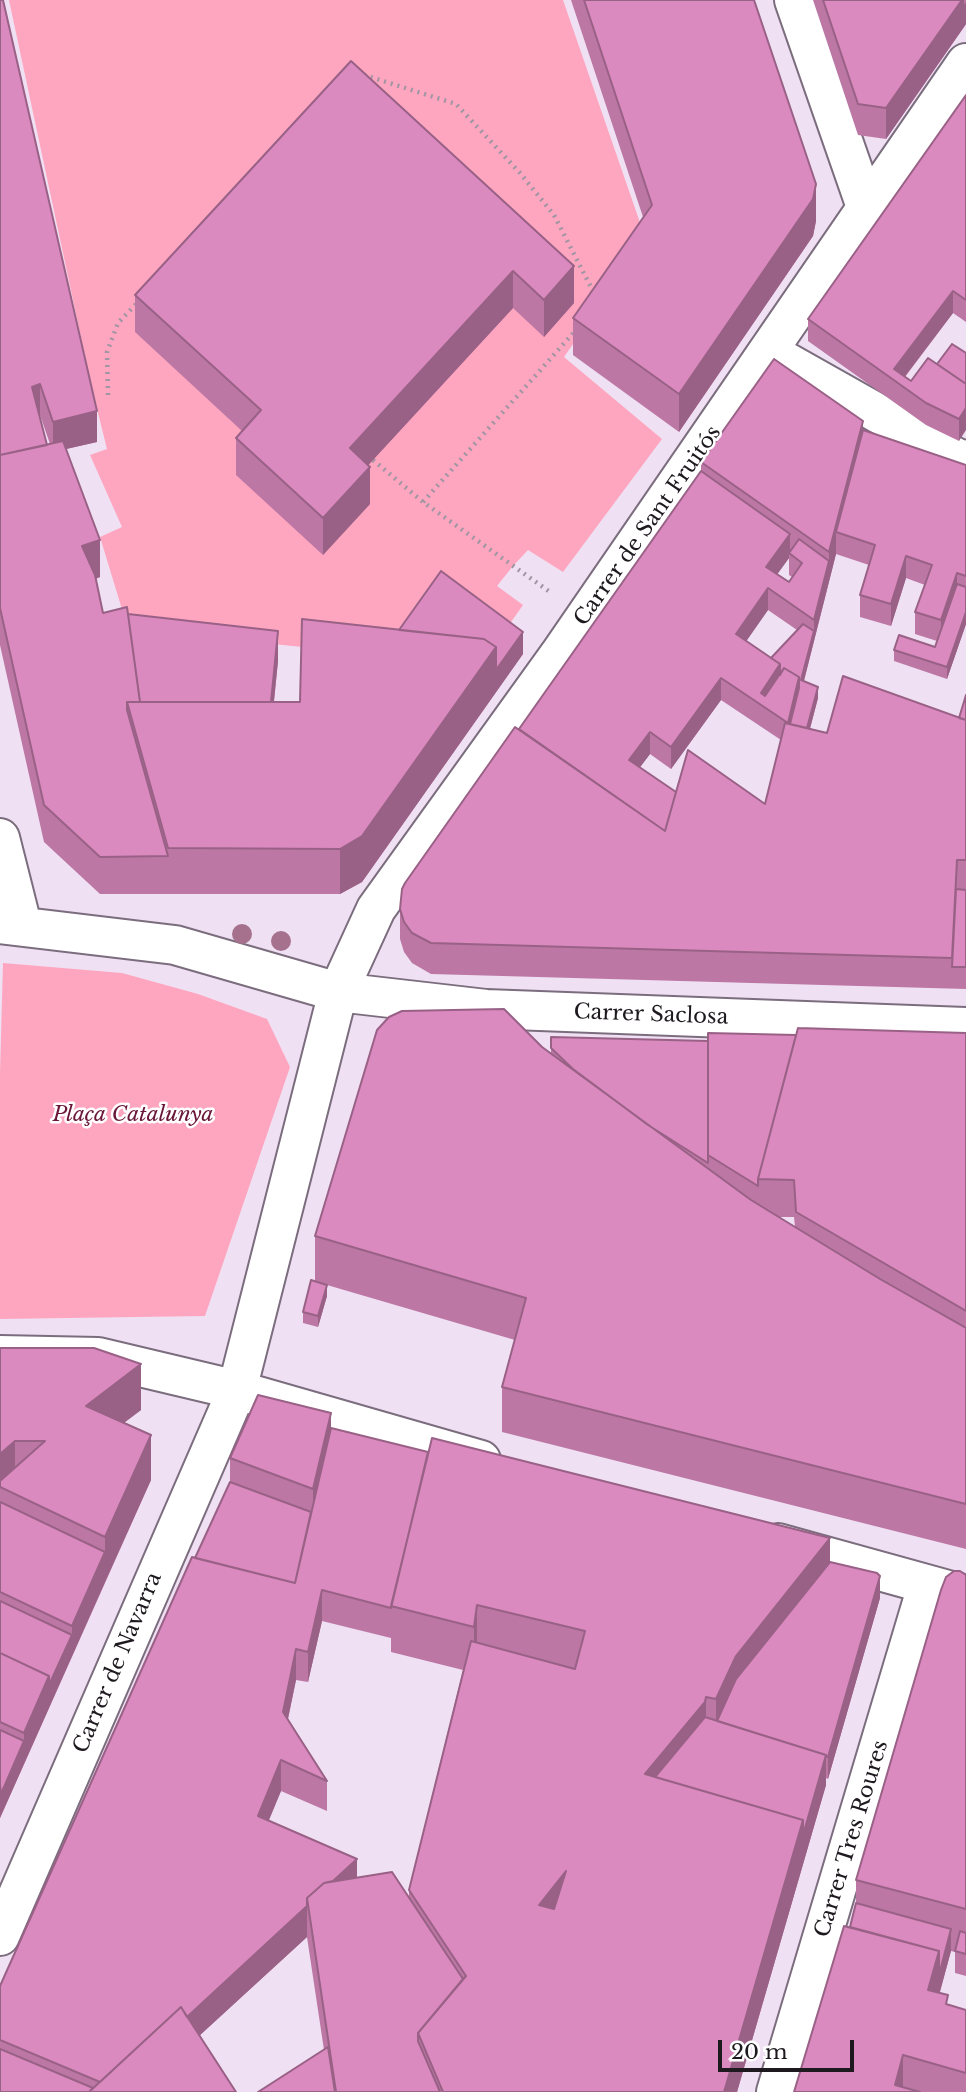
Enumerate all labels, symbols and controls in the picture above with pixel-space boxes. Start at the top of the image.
street label: Carrer de Sant Fruitós [569,421,727,631]
street label: Carrer Saclosa [573,1000,729,1030]
park label: Plaça Catalunya [52,1102,214,1128]
street label: Carrer de Navarra [69,1569,167,1757]
street label: Carrer Tres Roures [810,1737,894,1941]
scale bar [721,2025,858,2070]
text: 20 m [731,2039,788,2065]

